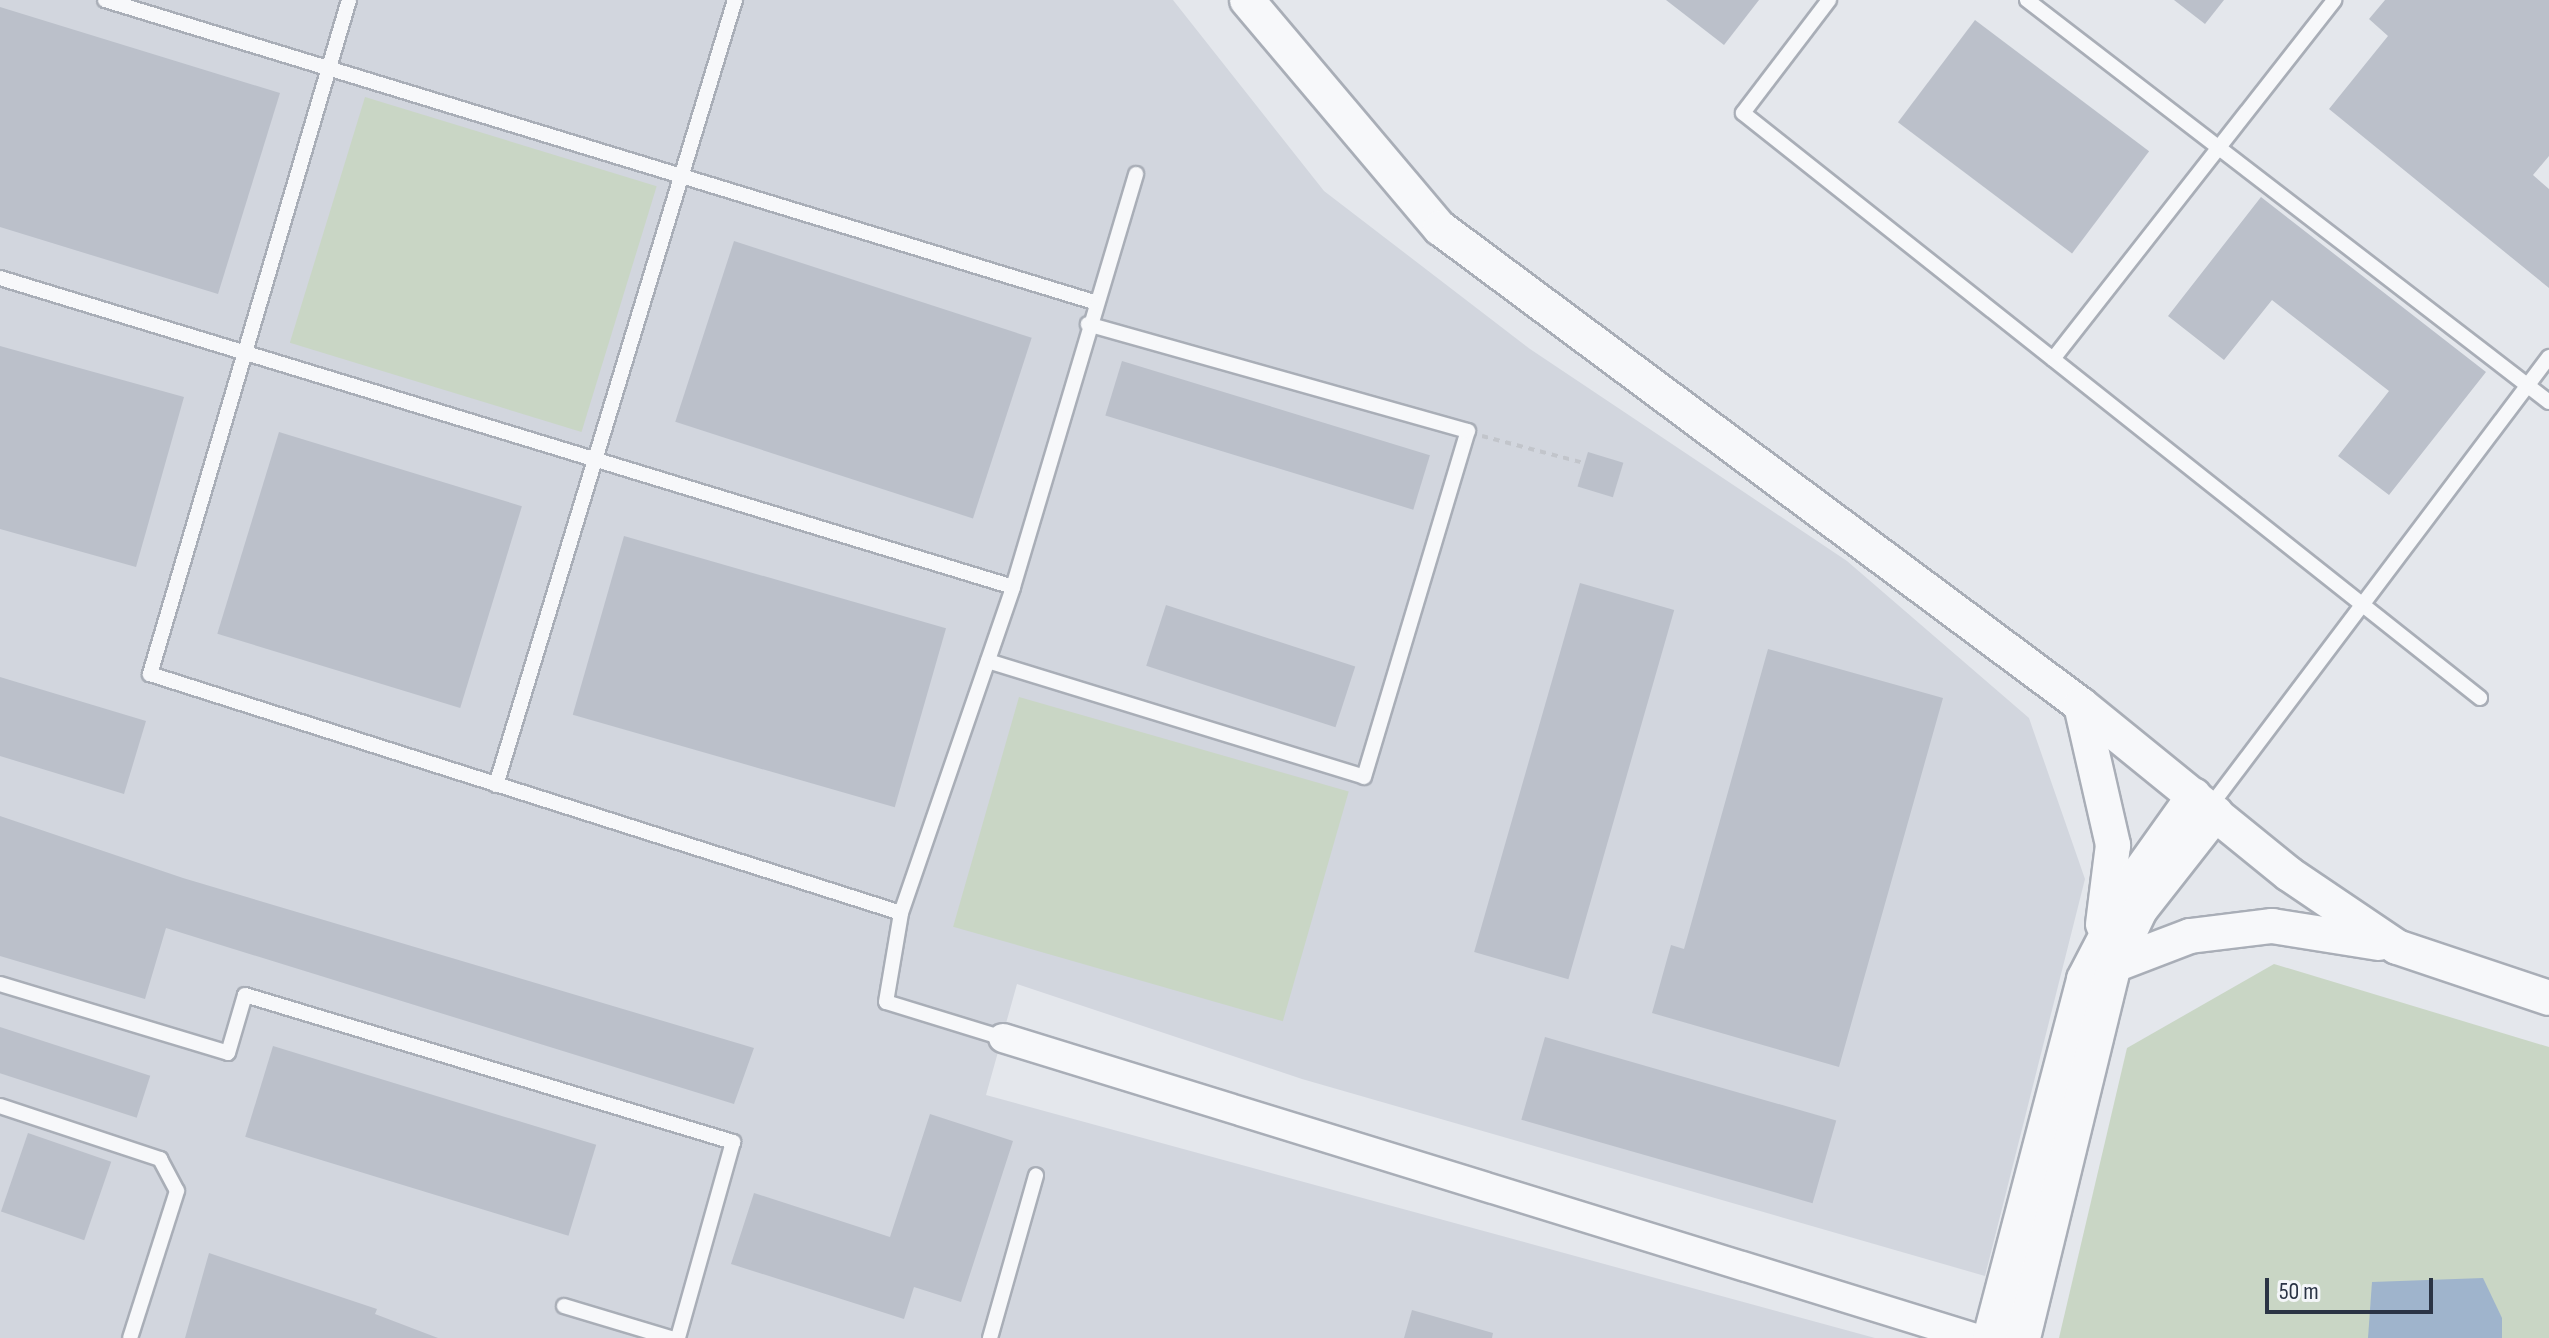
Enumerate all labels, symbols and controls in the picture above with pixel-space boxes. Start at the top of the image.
scale bar [2269,1262,2437,1312]
text: 50 m [2279,1277,2319,1306]

